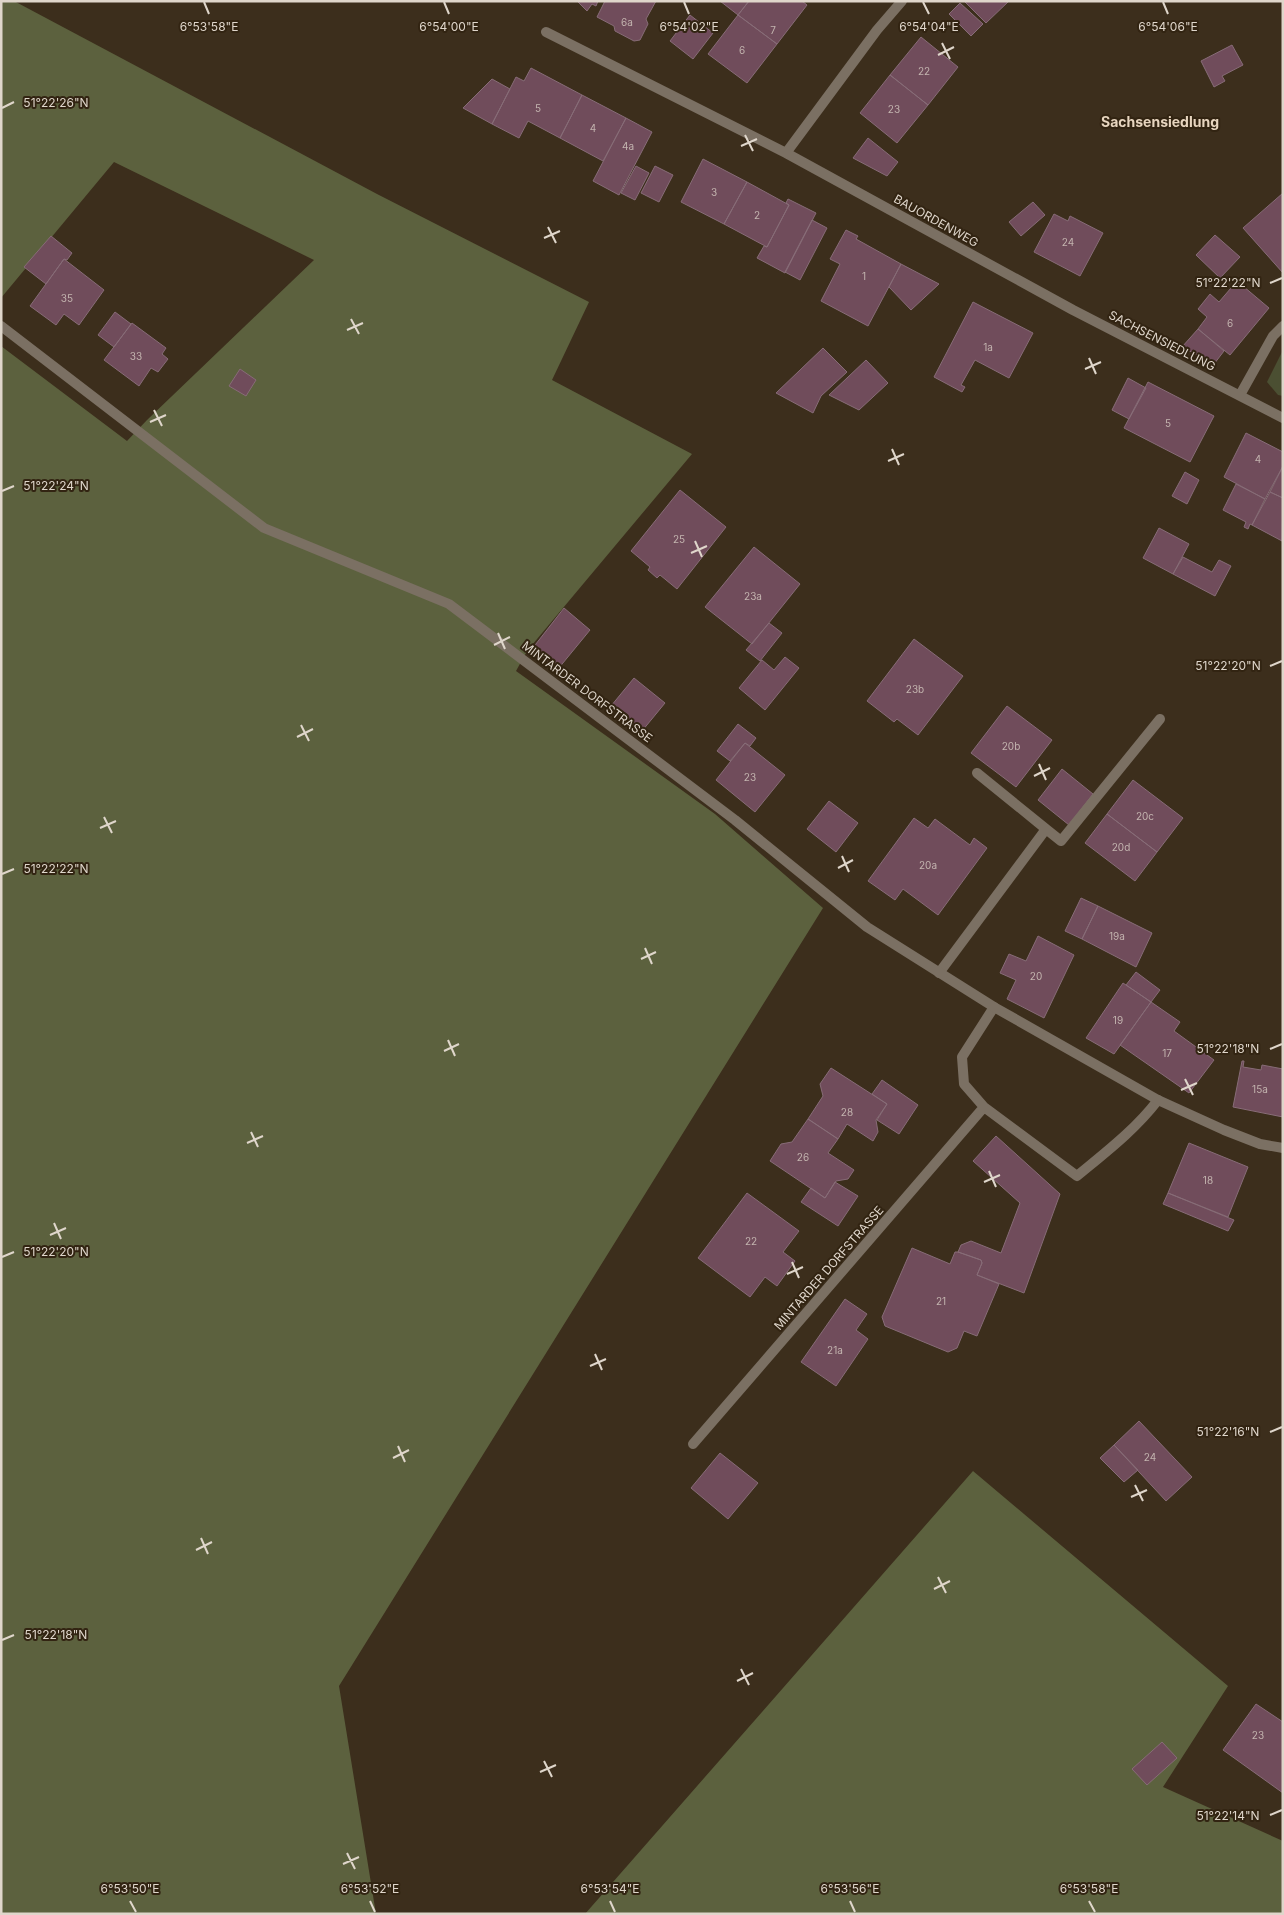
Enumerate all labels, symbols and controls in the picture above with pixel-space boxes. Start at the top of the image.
house number: 6a [621,16,633,28]
text: 6°53'58"E [180,19,238,34]
text: 6°54'00"E [419,19,479,34]
text: 6°54'02"E [659,19,719,34]
text: 6°54'04"E [899,19,959,34]
text: 6°54'06"E [1138,19,1198,34]
house number: 7 [770,24,776,36]
house number: 6 [739,44,745,56]
house number: 22 [918,65,930,77]
text: 51°22'26"N [23,95,89,110]
house number: 5 [535,102,541,114]
house number: 23 [888,103,900,115]
district label: Sachsensiedlung [1101,113,1219,130]
house number: 4 [590,122,596,134]
house number: 4a [622,140,634,152]
house number: 3 [711,186,717,198]
street label: BAUORDENWEG [891,191,981,250]
house number: 2 [754,209,760,221]
house number: 24 [1062,236,1074,248]
house number: 1 [862,270,866,282]
text: 51°22'22"N [1195,275,1261,290]
house number: 35 [61,292,73,304]
street label: SACHSENSIEDLUNG [1106,307,1218,374]
house number: 6 [1227,317,1233,329]
house number: 1a [983,341,993,353]
house number: 33 [130,350,142,362]
house number: 5 [1165,417,1171,429]
house number: 4 [1255,453,1261,465]
text: 51°22'24"N [23,478,89,493]
house number: 25 [673,533,685,545]
house number: 23a [744,590,762,602]
street label: MINTARDER DORFSTRASSE [519,638,656,746]
text: 51°22'20"N [1195,658,1261,673]
house number: 23b [906,683,924,695]
house number: 20b [1002,740,1020,752]
house number: 23 [744,771,756,783]
house number: 20c [1136,810,1154,822]
house number: 20d [1112,841,1130,853]
house number: 20a [919,859,937,871]
text: 51°22'22"N [23,861,89,876]
house number: 19a [1109,930,1125,942]
house number: 20 [1030,970,1042,982]
house number: 19 [1113,1014,1123,1026]
text: 51°22'18"N [1197,1041,1259,1056]
house number: 17 [1162,1047,1172,1059]
house number: 15a [1252,1083,1268,1095]
house number: 28 [841,1106,853,1118]
house number: 26 [797,1151,809,1163]
house number: 18 [1203,1174,1213,1186]
street label: MINTARDER DORFSTRASSE [771,1203,887,1333]
house number: 22 [745,1235,757,1247]
text: 51°22'20"N [23,1244,89,1259]
house number: 21 [936,1295,946,1307]
house number: 21a [827,1344,843,1356]
text: 51°22'16"N [1197,1424,1259,1439]
house number: 24 [1144,1451,1156,1463]
text: 51°22'18"N [25,1627,87,1642]
house number: 23 [1252,1729,1264,1741]
text: 51°22'14"N [1196,1808,1260,1823]
text: 6°53'50"E [101,1881,159,1896]
text: 6°53'52"E [341,1881,399,1896]
text: 6°53'54"E [580,1881,640,1896]
text: 6°53'56"E [821,1881,879,1896]
text: 6°53'58"E [1060,1881,1118,1896]

